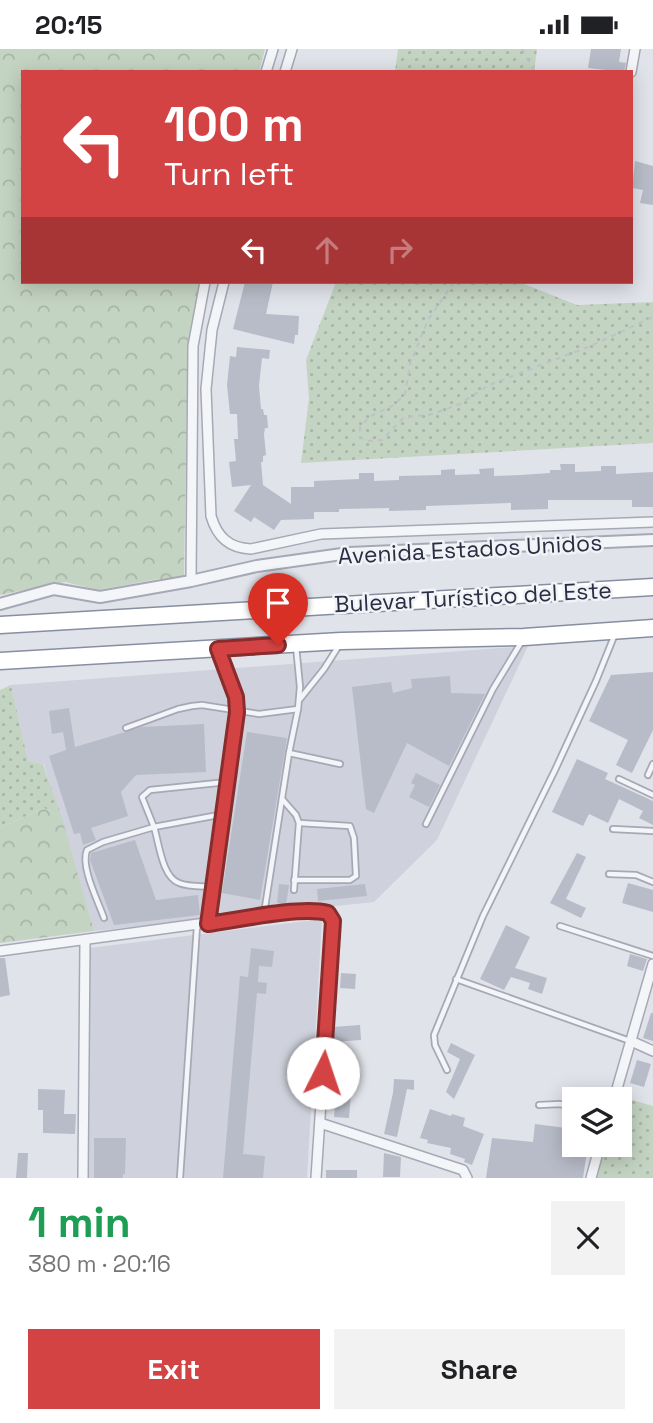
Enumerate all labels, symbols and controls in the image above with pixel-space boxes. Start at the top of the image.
text: 20:15 [35,8,102,42]
text: 100 m [164,93,304,155]
icon: left [49,98,140,189]
text: Turn left [164,154,294,194]
icon: left [235,231,273,269]
icon: ahead [308,231,346,269]
icon: right [381,231,419,269]
street label: Avenida Estados Unidos [337,527,603,571]
pin [248,573,308,645]
street label: Bulevar Turístico del Este [333,575,613,619]
icon: arrive [259,584,297,622]
position arrow [286,1036,360,1110]
map controls [562,1087,632,1157]
button: layers [562,1087,632,1157]
text: 1 min [28,1196,131,1249]
button: close [551,1201,625,1275]
text: 380 m · 20:16 [28,1249,171,1279]
button: Exit [28,1329,320,1409]
button: Share [334,1329,625,1409]

